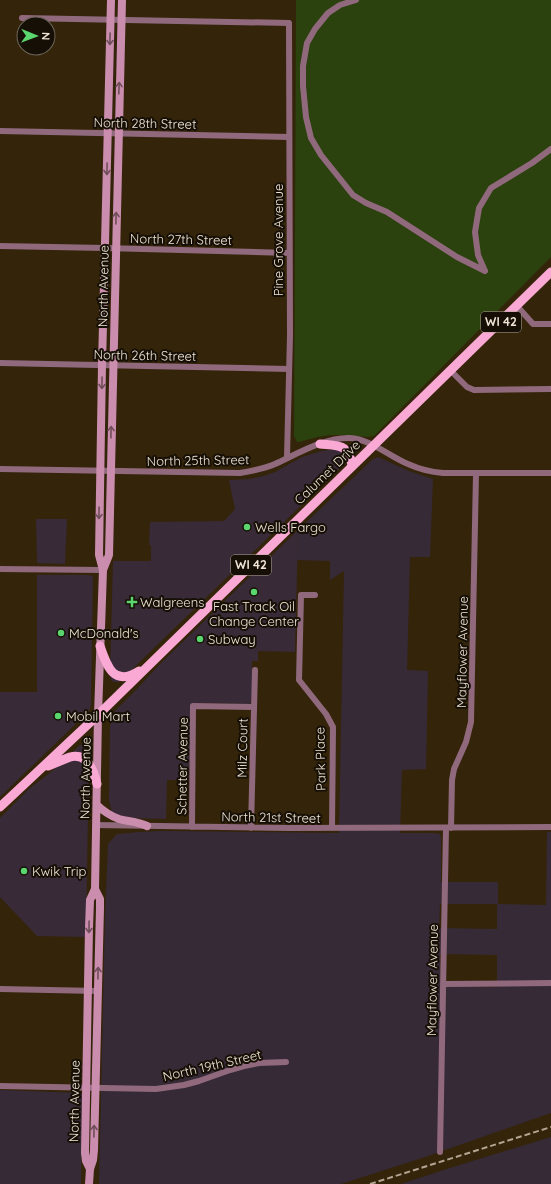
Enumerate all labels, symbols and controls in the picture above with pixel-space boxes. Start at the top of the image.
north arrow [16,16,56,56]
text: N [39,32,53,40]
one-way arrow [106,32,114,45]
one-way arrow [116,82,123,95]
street label: North 28th Street [93,114,197,132]
one-way arrow [103,162,110,175]
street label: Pine Grove Avenue [270,184,286,296]
one-way arrow [112,212,120,225]
street label: North 27th Street [130,230,232,248]
street label: North Avenue [94,245,112,327]
road number: WI 42 [481,312,521,332]
street label: North 26th Street [94,346,196,364]
one-way arrow [98,376,106,389]
one-way arrow [108,426,115,439]
street label: Calumet Drive [291,437,363,507]
street label: North 25th Street [146,451,250,469]
one-way arrow [95,506,103,519]
place label: Wells Fargo [255,519,326,535]
marker: Wells Fargo [242,522,252,532]
road number: WI 42 [231,555,271,575]
marker: Fast Track Oil Change Center [249,587,259,597]
place label: Walgreens [140,594,204,610]
street label: Mayflower Avenue [453,596,471,708]
marker: Walgreens [127,597,137,607]
place label: Fast Track Oil Change Center [209,598,299,629]
place label: McDonald's [69,625,139,641]
marker: McDonald's [56,628,66,638]
place label: Subway [208,631,256,647]
marker: Subway [195,634,205,644]
place label: Mobil Mart [66,708,130,724]
marker: Mobil Mart [53,711,63,721]
street label: Schetter Avenue [173,717,191,815]
street label: Milz Court [233,718,251,778]
street label: Park Place [311,727,329,791]
street label: North Avenue [76,737,94,819]
street label: North 21st Street [221,808,321,826]
place label: Kwik Trip [32,863,87,879]
marker: Kwik Trip [19,866,29,876]
one-way arrow [85,920,93,933]
street label: Mayflower Avenue [423,924,441,1036]
one-way arrow [94,967,102,980]
street label: North 19th Street [161,1046,263,1084]
street label: North Avenue [65,1060,83,1142]
one-way arrow [91,1125,98,1138]

